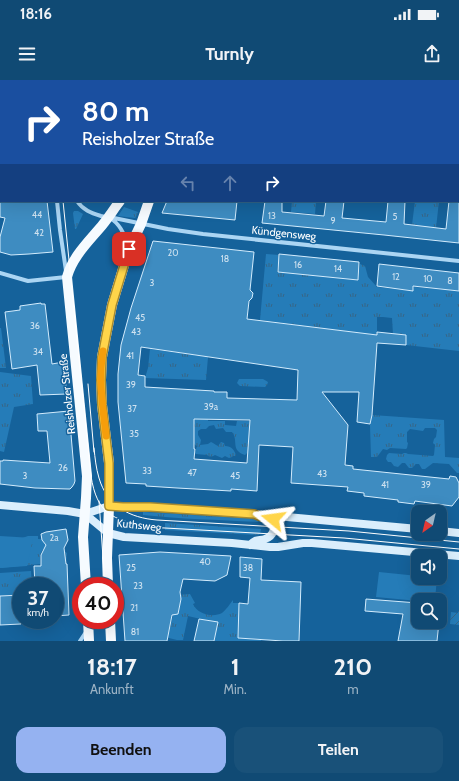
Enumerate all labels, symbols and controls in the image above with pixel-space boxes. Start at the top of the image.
text: 18:16 [20,5,52,23]
icon: menu [16,43,38,65]
text: Turnly [205,43,254,65]
icon: share [421,43,443,65]
text: 80 m [82,94,149,128]
icon: right [16,96,68,148]
text: Reisholzer Straße [82,128,214,150]
icon: left [177,172,199,194]
icon: ahead [219,172,241,194]
icon: right [261,172,283,194]
house number: 44 [32,209,42,220]
house number: 13 [268,210,276,221]
house number: 5 [393,211,398,222]
house number: 9 [330,215,336,226]
street label: Kündgensweg [251,223,317,243]
house number: 42 [34,227,44,238]
pin [112,232,146,266]
icon: arrive [118,238,140,260]
house number: 20 [168,247,179,258]
house number: 18 [221,253,229,264]
house number: 16 [294,259,302,270]
house number: 14 [334,263,342,274]
house number: 12 [392,271,400,282]
house number: 10 [423,273,433,284]
house number: 8 [447,275,453,286]
house number: 3 [150,277,155,288]
house number: 45 [135,312,145,323]
house number: 36 [30,320,40,331]
house number: 43 [131,326,141,337]
house number: 34 [33,346,43,357]
house number: 41 [126,350,134,361]
street label: Reisholzer Straße [56,353,78,435]
house number: 39 [126,379,136,390]
house number: 39a [204,401,219,412]
house number: 37 [127,403,137,414]
house number: 35 [129,428,139,439]
house number: 26 [58,462,68,473]
house number: 33 [142,465,152,476]
house number: 47 [187,467,197,478]
house number: 43 [317,468,327,479]
house number: 3 [23,470,28,481]
house number: 45 [230,470,240,481]
house number: 41 [381,479,389,490]
house number: 39 [421,479,431,490]
position arrow [252,498,294,540]
north arrow [411,505,447,541]
map controls [411,505,447,629]
street label: Kuthsweg [116,516,163,534]
house number: 2a [49,532,59,543]
button: sound [411,549,447,585]
house number: 40 [199,556,211,567]
house number: 25 [126,562,136,573]
house number: 38 [243,562,253,573]
speed limit sign: 40 [72,577,124,629]
house number: 23 [133,580,143,591]
text: 37 [28,586,48,610]
button: search [411,593,447,629]
house number: 21 [130,602,138,613]
text: km/h [27,606,49,619]
house number: 81 [131,626,139,637]
text: 18:17 [87,652,137,681]
text: 1 [231,652,240,681]
text: 210 [334,652,372,681]
text: Ankunft [90,681,134,697]
text: Min. [224,681,247,697]
text: m [347,681,359,697]
button: Beenden [16,727,226,773]
button: Teilen [234,727,443,773]

